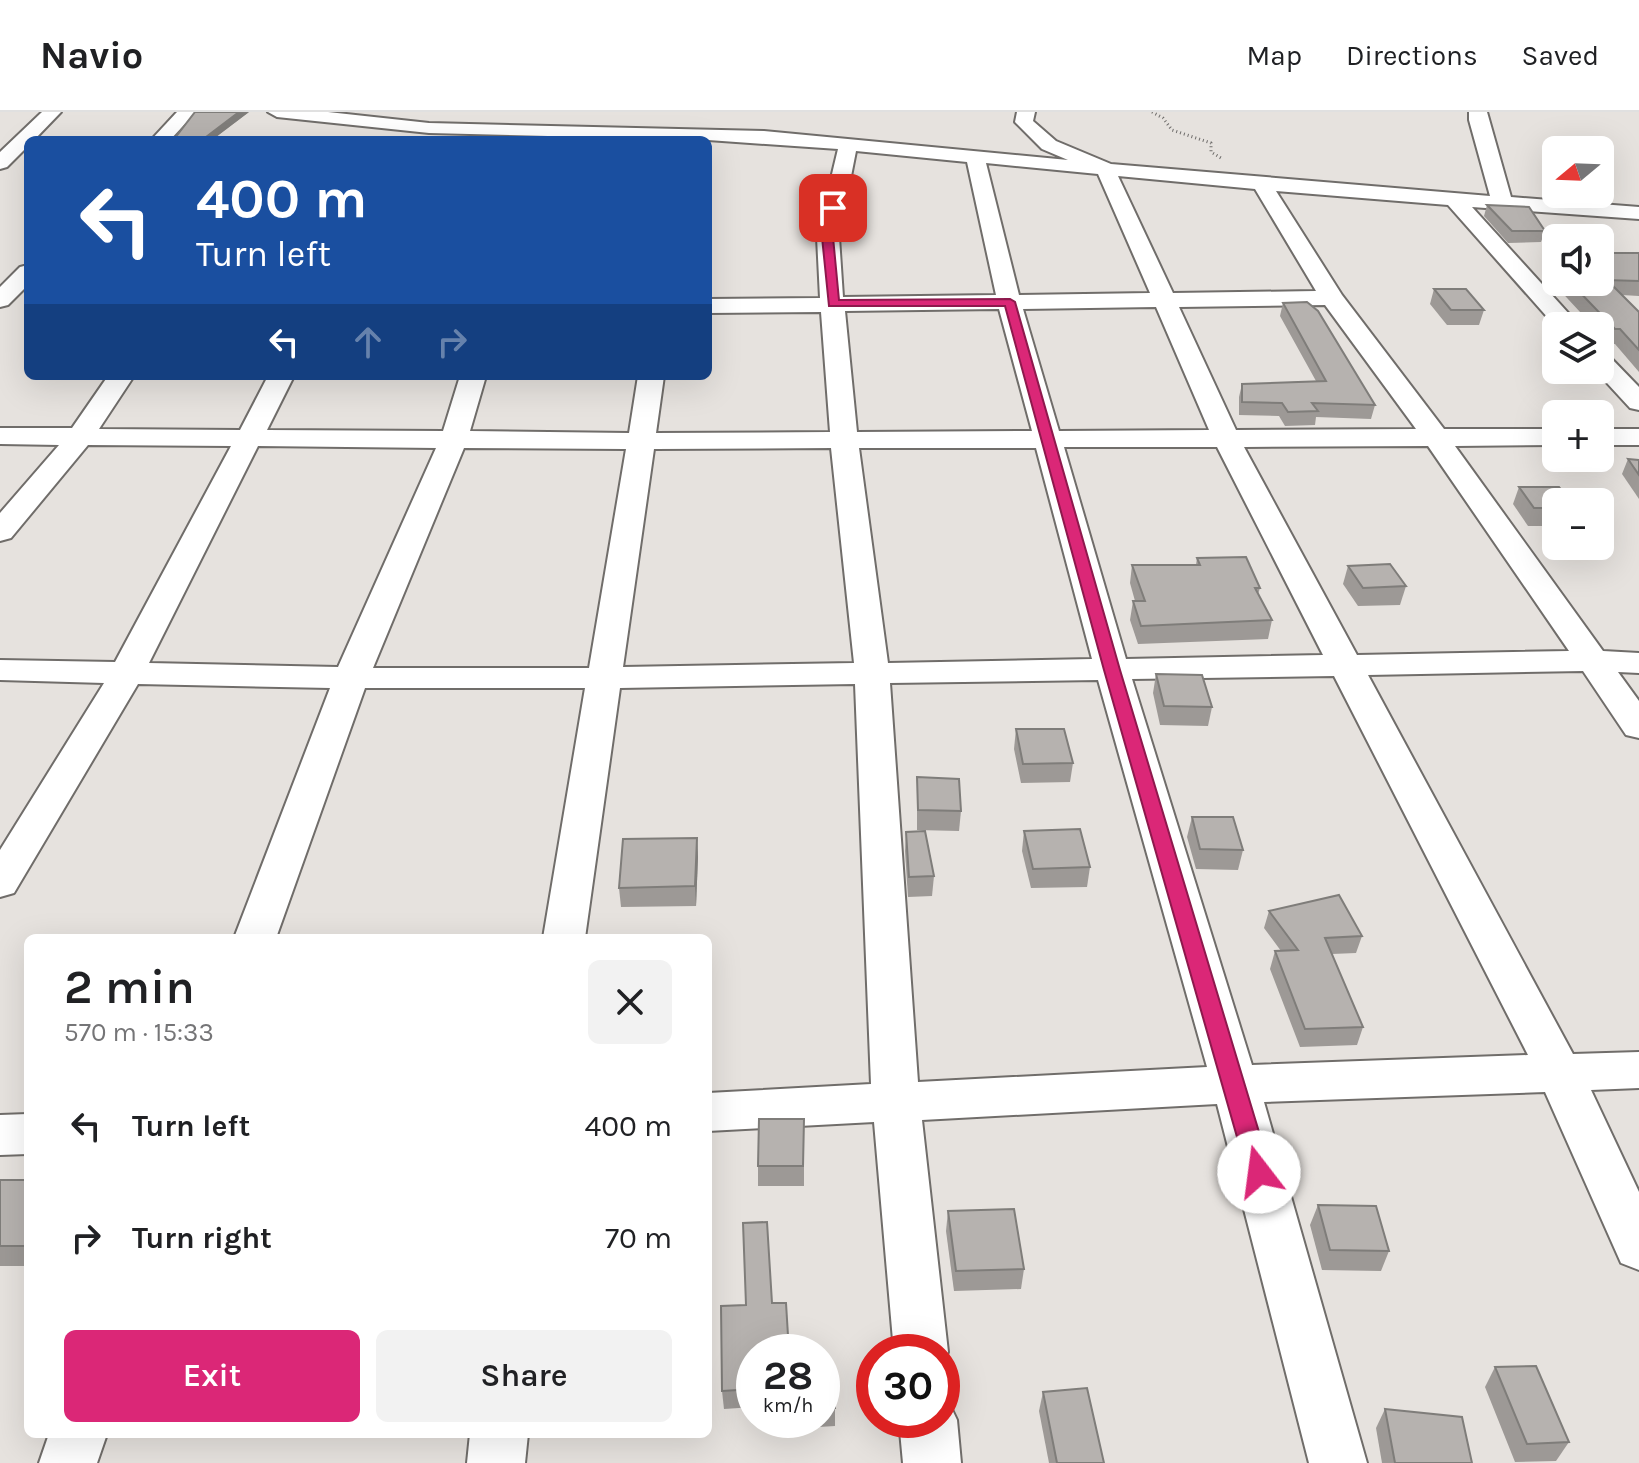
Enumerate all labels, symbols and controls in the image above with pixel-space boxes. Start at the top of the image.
text: Navio [40,33,143,78]
text: Map [1247,39,1302,72]
text: Directions [1346,39,1478,72]
text: Saved [1522,39,1599,72]
north arrow [1542,136,1614,208]
map controls [1542,136,1614,560]
text: 400 m [196,166,367,231]
icon: left [64,168,168,272]
pin [799,174,867,242]
icon: arrive [811,186,855,230]
button: sound [1542,224,1614,296]
text: Turn left [196,233,331,275]
button: layers [1542,312,1614,384]
icon: left [262,320,306,364]
icon: ahead [346,320,390,364]
icon: right [430,320,474,364]
button: + [1542,400,1614,472]
button: − [1542,488,1614,560]
text: 2 min [64,959,195,1015]
button: close [588,960,672,1044]
text: 570 m · 15:33 [64,1017,214,1048]
icon: left [64,1104,108,1148]
text: Turn left [132,1108,250,1144]
text: 400 m [584,1108,672,1144]
position arrow [1217,1130,1301,1214]
icon: right [64,1216,108,1260]
text: Turn right [132,1220,272,1256]
text: 70 m [605,1220,672,1256]
button: Exit [64,1330,360,1422]
button: Share [376,1330,672,1422]
speed limit sign: 30 [856,1334,960,1438]
text: 28 [763,1352,813,1399]
text: km/h [763,1394,813,1417]

